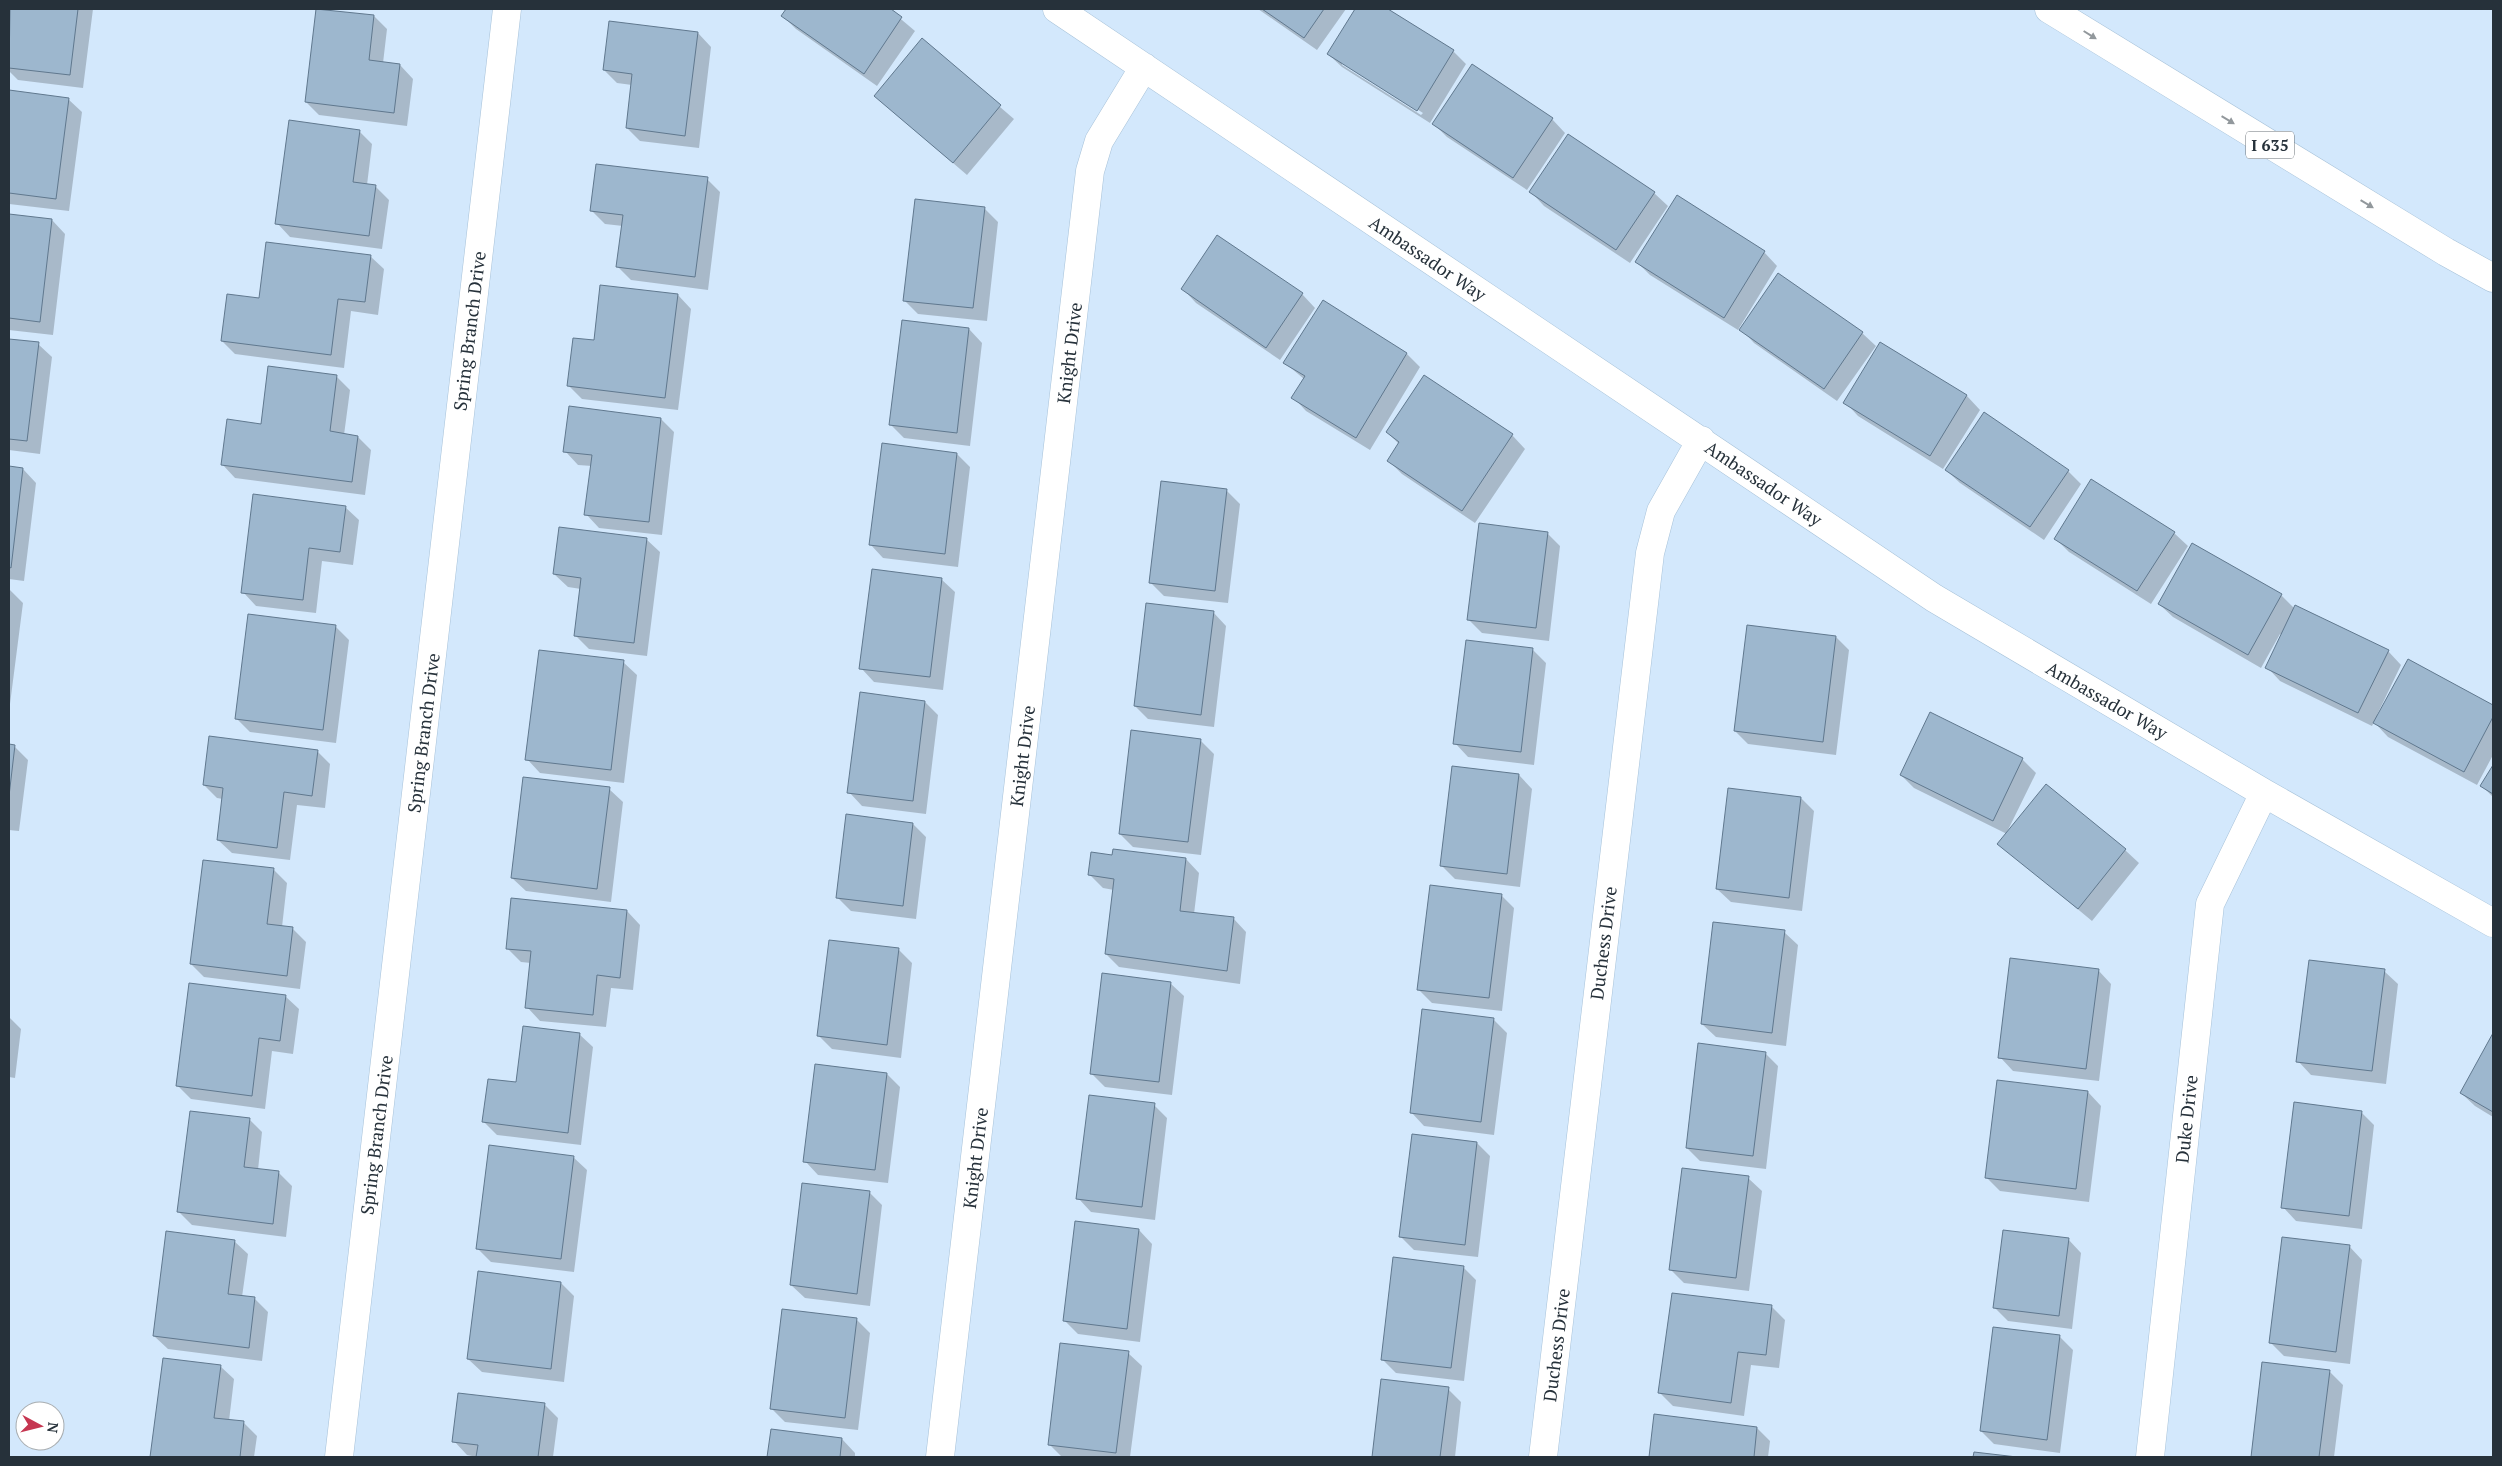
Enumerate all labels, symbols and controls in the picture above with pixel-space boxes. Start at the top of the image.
one-way arrow [2083,30,2097,39]
one-way arrow [2222,115,2235,125]
road number: I 635 [2246,132,2294,158]
one-way arrow [2361,200,2374,209]
street label: Ambassador Way [1365,210,1492,307]
street label: Spring Branch Drive [447,250,491,412]
street label: Knight Drive [1051,301,1087,405]
street label: Ambassador Way [1701,435,1828,532]
street label: Spring Branch Drive [401,652,445,814]
street label: Ambassador Way [2042,655,2173,745]
street label: Knight Drive [1004,704,1040,808]
street label: Duchess Drive [1584,885,1622,1001]
street label: Spring Branch Drive [354,1054,398,1216]
street label: Duke Drive [2169,1074,2203,1164]
street label: Knight Drive [957,1106,993,1210]
street label: Duchess Drive [1537,1287,1575,1403]
north arrow [15,1401,65,1451]
text: N [43,1421,63,1434]

